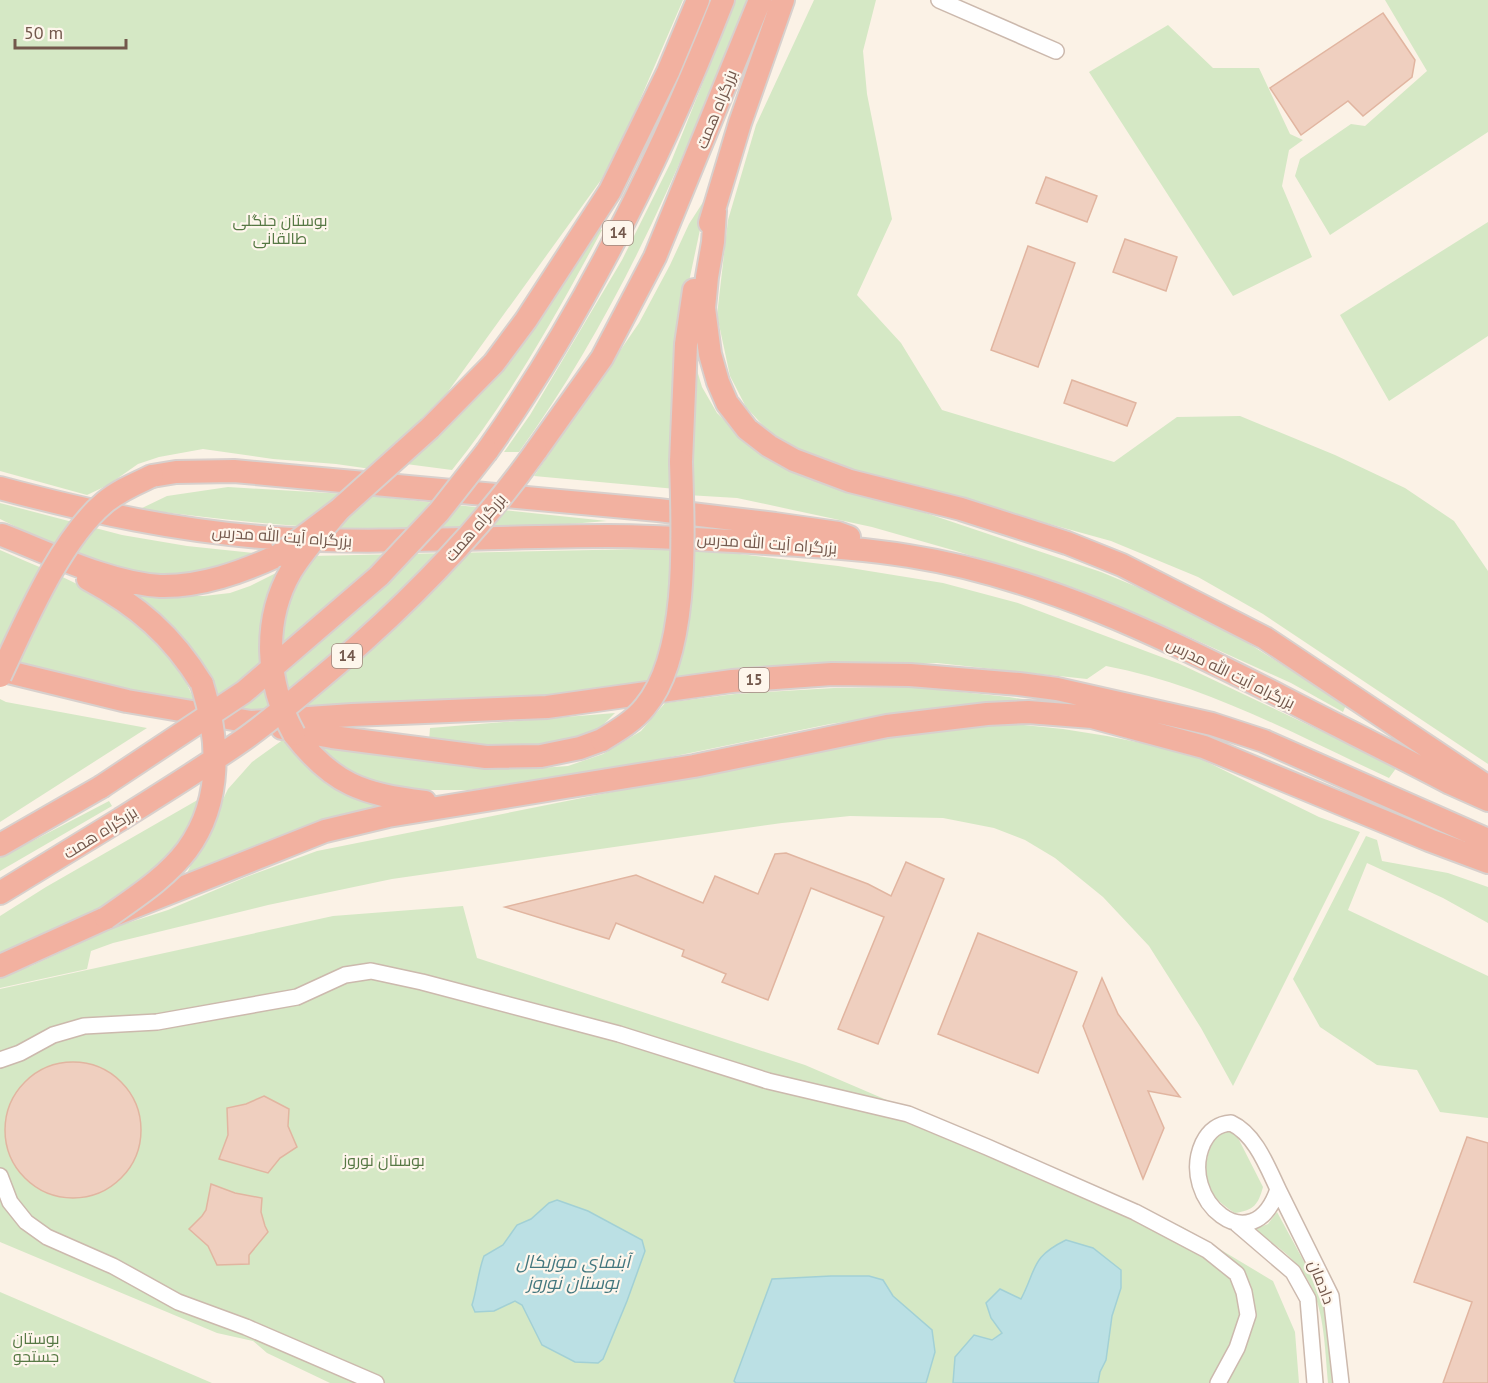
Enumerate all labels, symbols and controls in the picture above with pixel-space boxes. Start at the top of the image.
scale bar [15,12,126,50]
text: 50 m [24,21,63,44]
street label: بزرگراه همت [691,67,741,151]
park label: بوستان جنگلی طالقانی [232,210,328,249]
road number: 14 [603,221,633,245]
street label: بزرگراه همت [440,489,510,565]
street label: بزرگراه آیت الله مدرس [211,521,353,552]
street label: بزرگراه آیت الله مدرس [696,528,838,559]
street label: بزرگراه آیت الله مدرس [1163,633,1299,714]
road number: 14 [332,644,362,668]
road number: 15 [739,668,769,692]
street label: بزرگراه همت [59,801,141,863]
park label: بوستان نوروز [342,1150,425,1171]
water label: آبنمای موزیکال بوستان نوروز [516,1250,634,1294]
street label: دادمان [1304,1257,1339,1307]
park label: بوستان جستجو [13,1328,59,1366]

